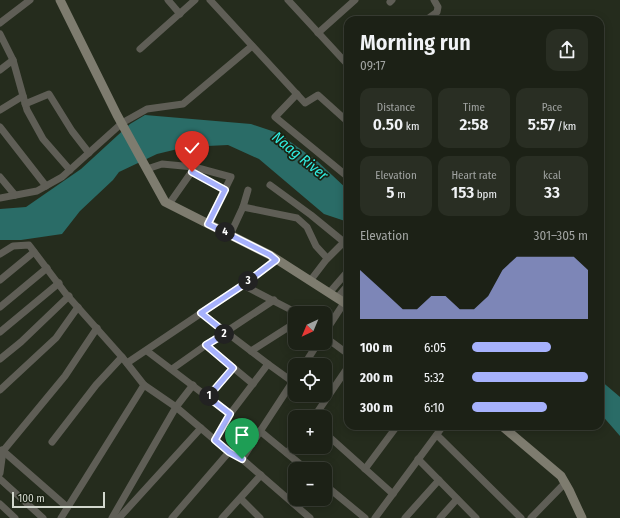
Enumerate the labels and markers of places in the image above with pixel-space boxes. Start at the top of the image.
pin [175,131,209,172]
pin: 4 [215,222,235,242]
pin: 3 [238,271,258,291]
pin: 2 [214,324,234,344]
pin: 1 [199,386,219,406]
pin [225,418,259,459]

